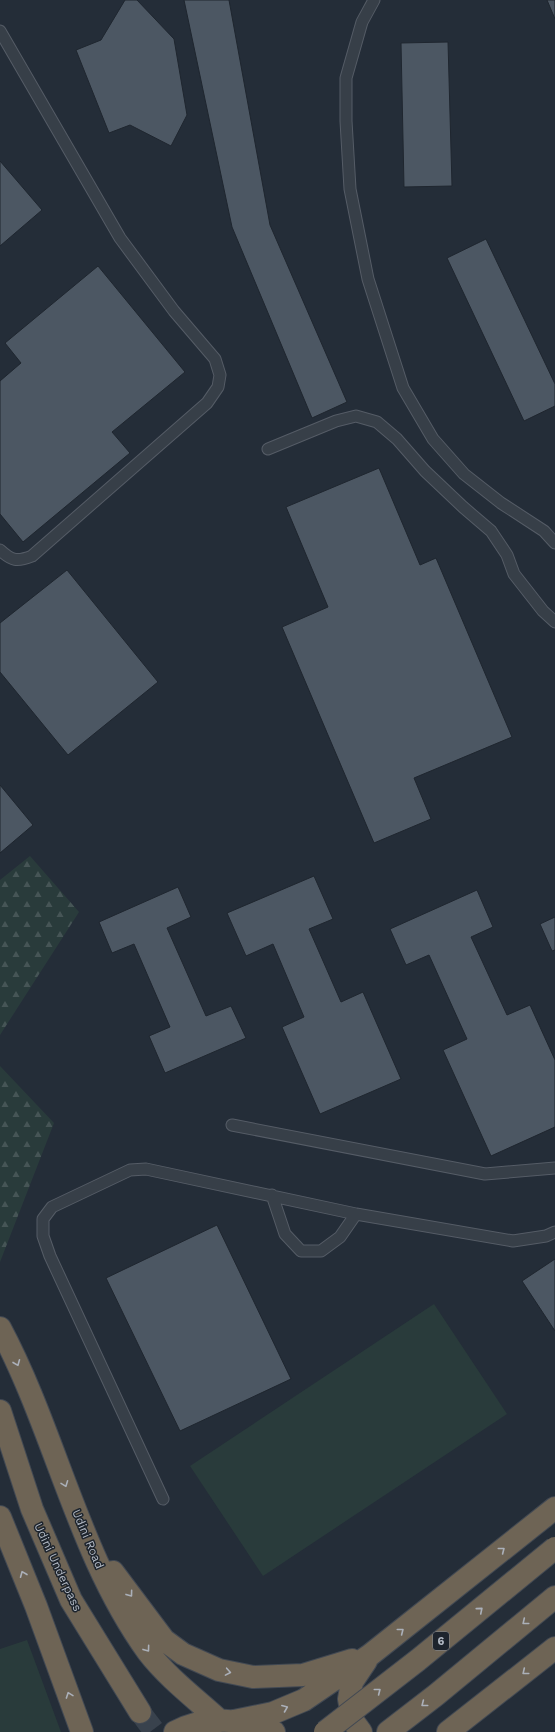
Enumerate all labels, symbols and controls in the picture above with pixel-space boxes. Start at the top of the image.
one-way arrow [12,1359,20,1367]
one-way arrow [61,1481,69,1488]
street label: Udini Road [69,1507,107,1571]
street label: Udini Underpass [31,1521,85,1613]
one-way arrow [498,1547,505,1554]
one-way arrow [20,1570,28,1577]
one-way arrow [125,1590,133,1597]
one-way arrow [475,1607,482,1614]
one-way arrow [522,1617,529,1624]
one-way arrow [396,1628,403,1635]
road number: 6 [433,1632,449,1650]
one-way arrow [142,1645,149,1652]
one-way arrow [225,1667,232,1676]
one-way arrow [522,1668,529,1675]
one-way arrow [374,1689,381,1696]
one-way arrow [65,1692,74,1699]
one-way arrow [422,1699,429,1706]
one-way arrow [282,1704,289,1712]

